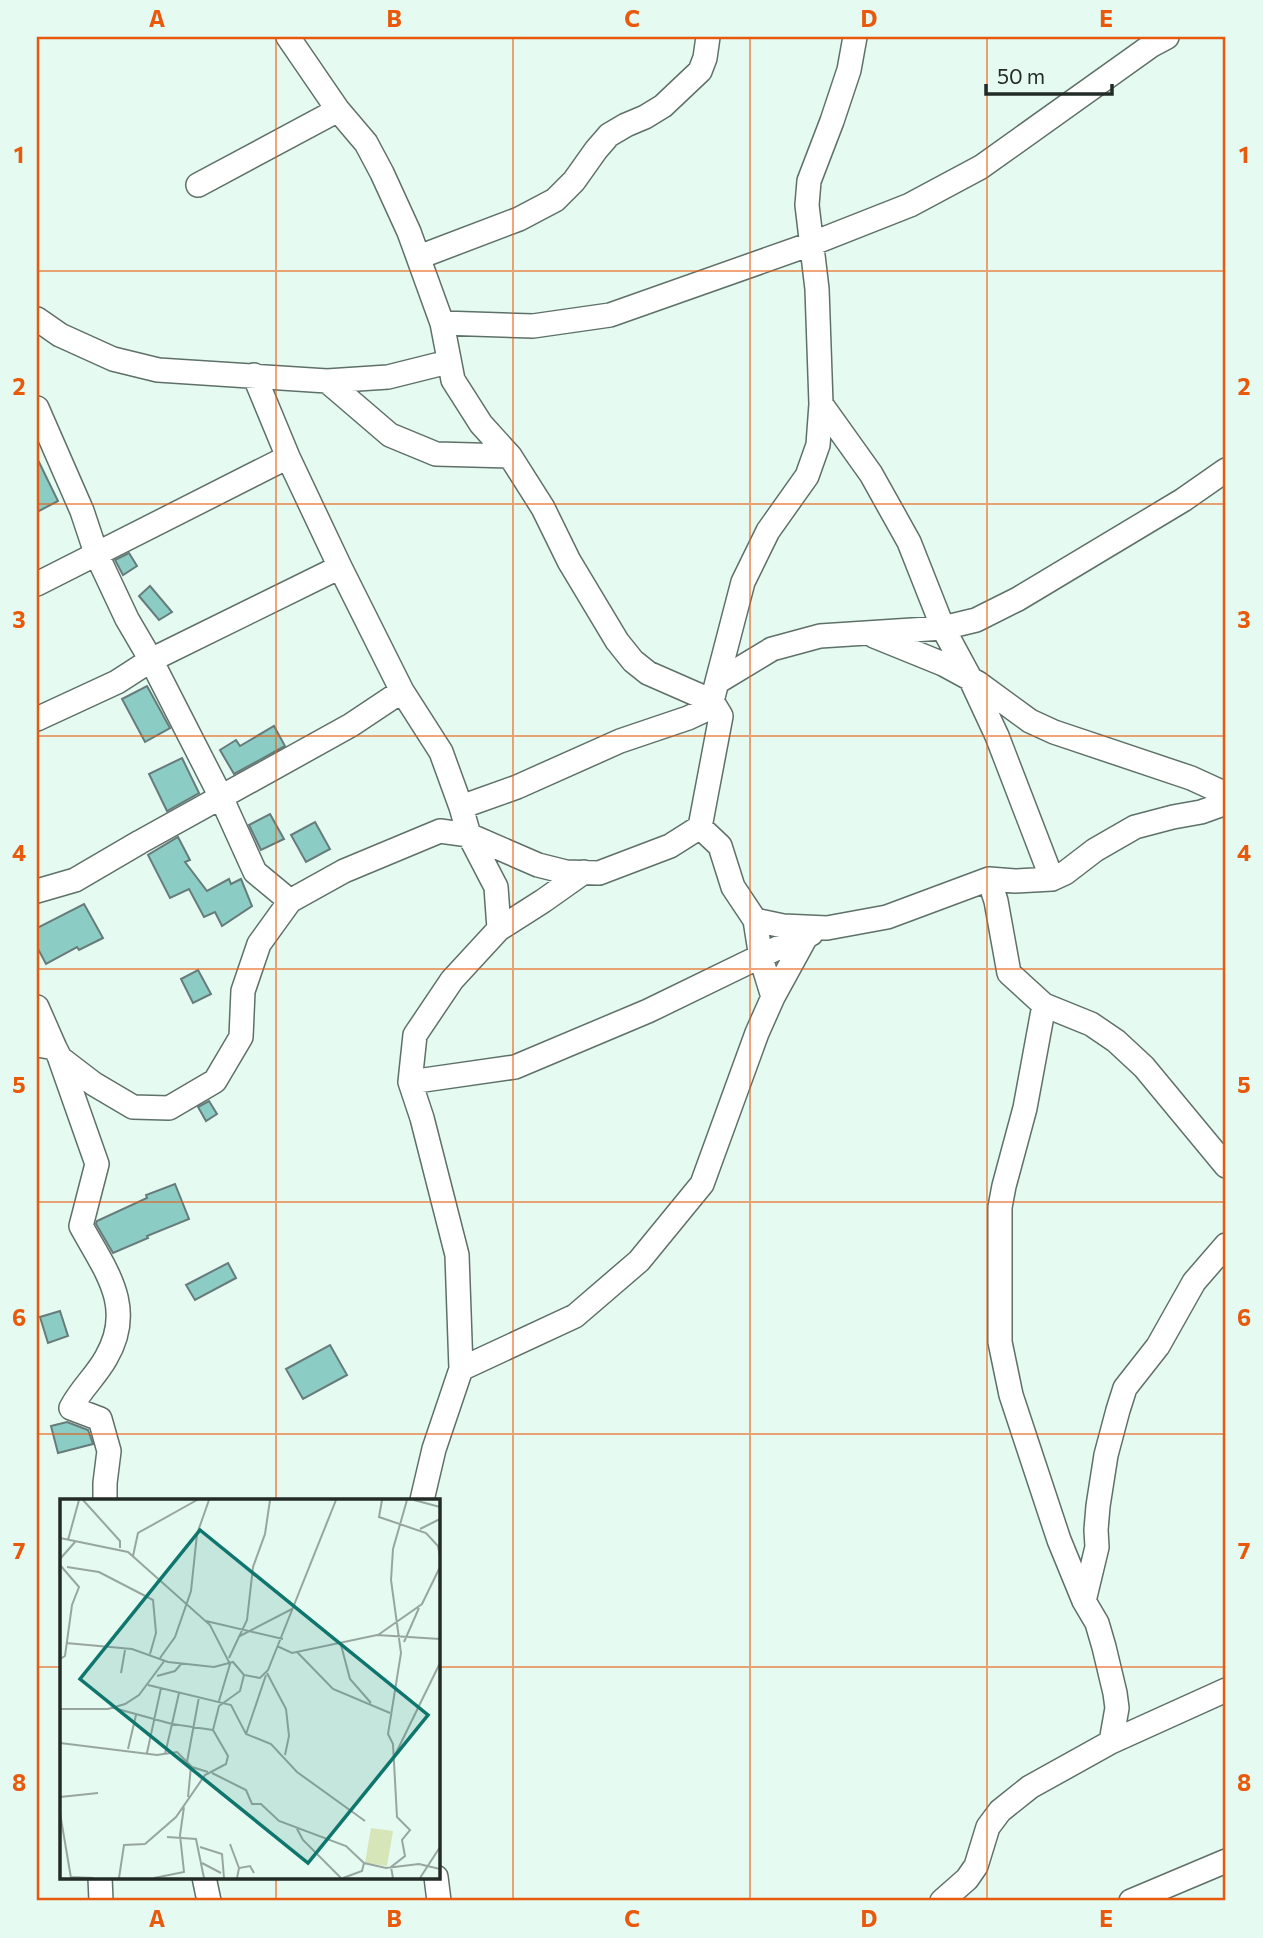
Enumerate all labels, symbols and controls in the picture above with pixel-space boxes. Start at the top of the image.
text: A [149,4,166,32]
text: B [386,4,402,32]
text: C [624,4,640,32]
text: D [861,4,878,32]
text: E [1099,4,1113,32]
scale bar [986,52,1112,96]
text: 50 m [997,63,1045,88]
text: 1 [14,140,24,168]
text: 1 [1239,140,1249,168]
text: 2 [12,372,26,400]
text: 2 [1237,372,1251,400]
text: 3 [12,605,26,633]
text: 3 [1237,605,1251,633]
text: 4 [12,838,26,866]
text: 4 [1237,838,1251,866]
text: 5 [12,1070,26,1098]
text: 5 [1237,1070,1251,1098]
text: 6 [12,1303,26,1331]
text: 6 [1237,1303,1251,1331]
inset map [60,1499,439,1878]
text: 7 [13,1536,25,1564]
text: 7 [1238,1536,1250,1564]
text: 8 [12,1768,26,1796]
text: 8 [1237,1768,1251,1796]
text: A [149,1904,166,1932]
text: B [386,1904,402,1932]
text: C [624,1904,640,1932]
text: D [861,1904,878,1932]
text: E [1099,1904,1113,1932]

